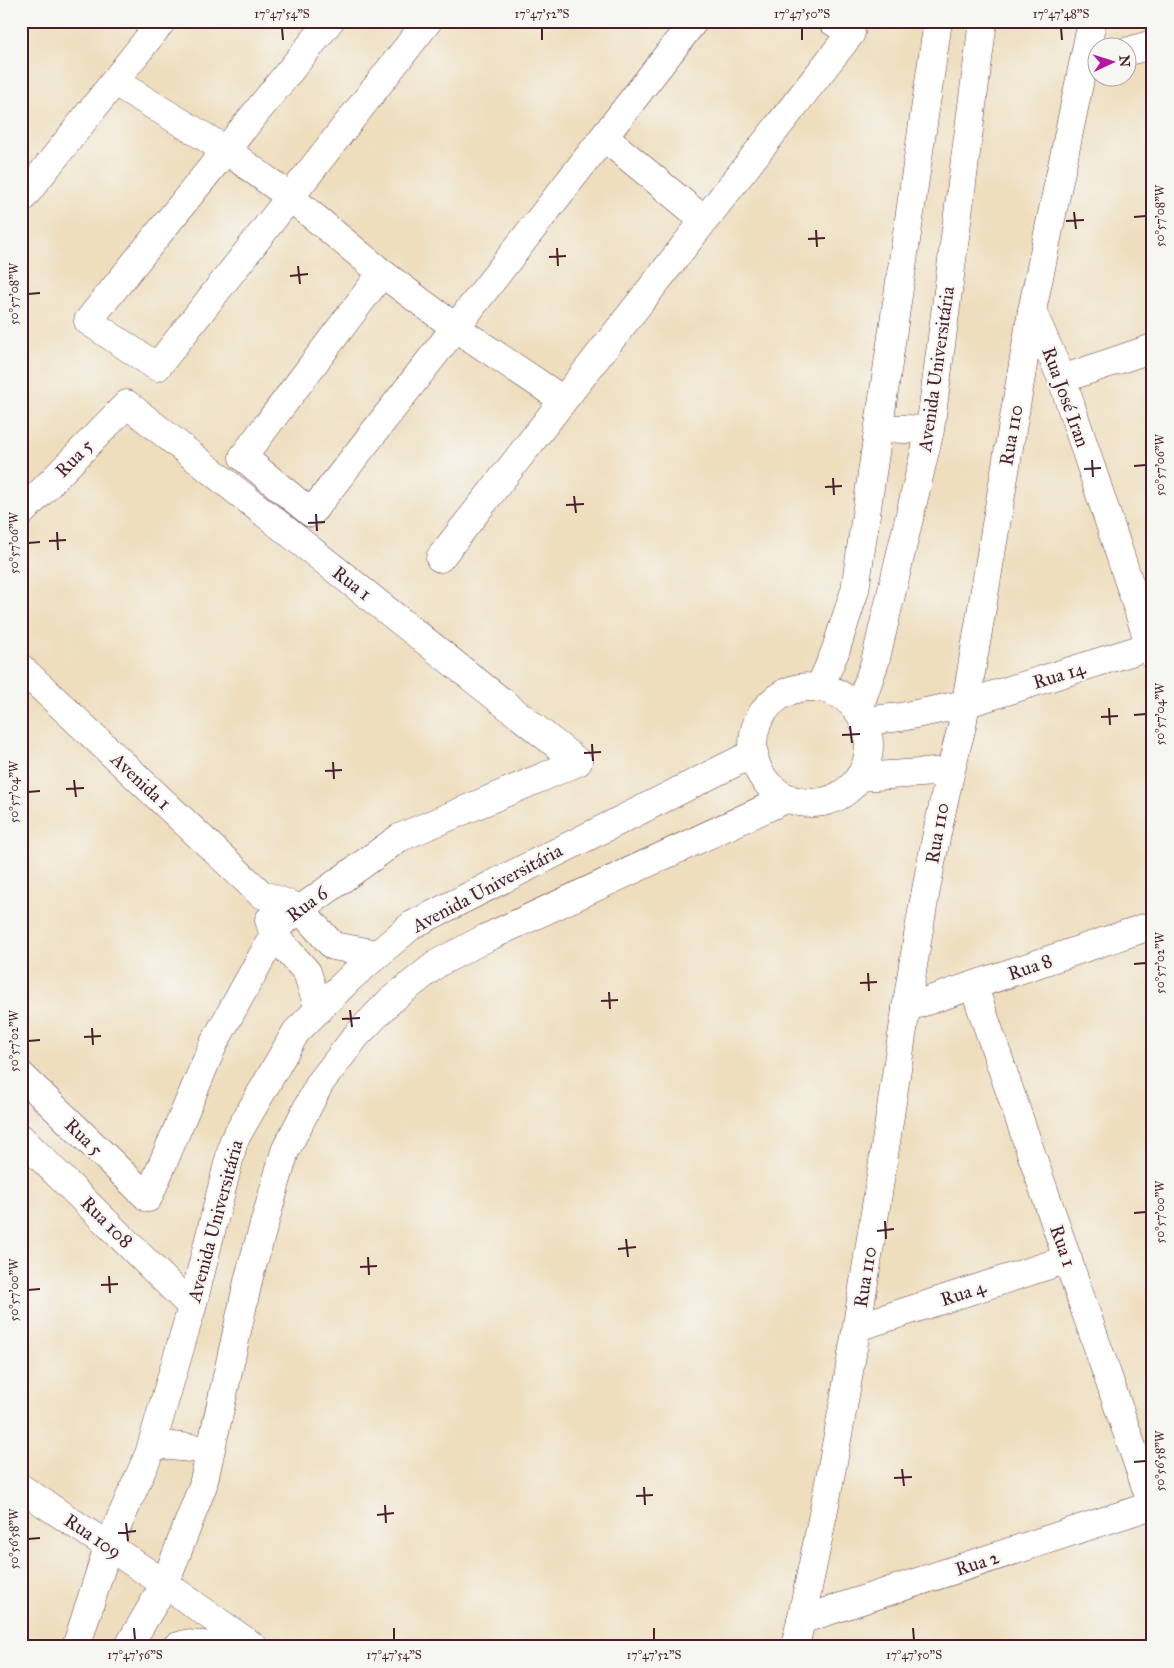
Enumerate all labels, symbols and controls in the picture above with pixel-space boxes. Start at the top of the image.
text: 17°47'54"S [254,7,310,21]
text: 17°47'52"S [514,7,570,21]
text: 17°47'50"S [774,7,830,21]
text: 17°47'48"S [1033,7,1089,21]
north arrow [1086,38,1136,88]
text: N [1116,55,1133,68]
text: 50°57'08"W [1153,184,1167,247]
text: 50°57'08"W [7,262,21,325]
street label: Avenida Universitária [913,284,959,454]
street label: Rua José Iran [1036,344,1095,451]
street label: Rua 110 [994,403,1028,467]
text: 50°57'06"W [1153,433,1167,496]
street label: Rua 5 [50,434,98,482]
text: 50°57'06"W [7,511,21,574]
street label: Rua 1 [328,561,376,605]
street label: Rua 14 [1030,656,1088,694]
text: 50°57'04"W [1153,682,1167,745]
street label: Avenida 1 [106,747,176,814]
text: 50°57'04"W [7,760,21,823]
street label: Rua 110 [920,801,954,865]
street label: Avenida Universitária [407,838,567,938]
street label: Rua 6 [282,880,333,927]
text: 50°57'02"W [1153,932,1167,994]
street label: Rua 8 [1005,949,1055,985]
text: 50°57'02"W [7,1010,21,1072]
street label: Rua 5 [60,1113,108,1161]
street label: Avenida Universitária [182,1136,248,1306]
text: 50°57'00"W [1153,1180,1167,1243]
street label: Rua 108 [76,1191,138,1253]
street label: Rua 1 [1045,1222,1081,1270]
street label: Rua 110 [849,1245,881,1309]
text: 50°57'00"W [7,1258,21,1321]
street label: Rua 4 [938,1275,989,1311]
text: 50°56'58"W [1153,1430,1167,1491]
text: 50°56'58"W [7,1508,21,1569]
street label: Rua 109 [60,1509,126,1563]
street label: Rua 2 [952,1545,1002,1581]
text: 17°47'56"S [107,1648,163,1662]
text: 17°47'54"S [366,1648,422,1662]
text: 17°47'52"S [626,1648,682,1662]
text: 17°47'50"S [886,1648,942,1662]

